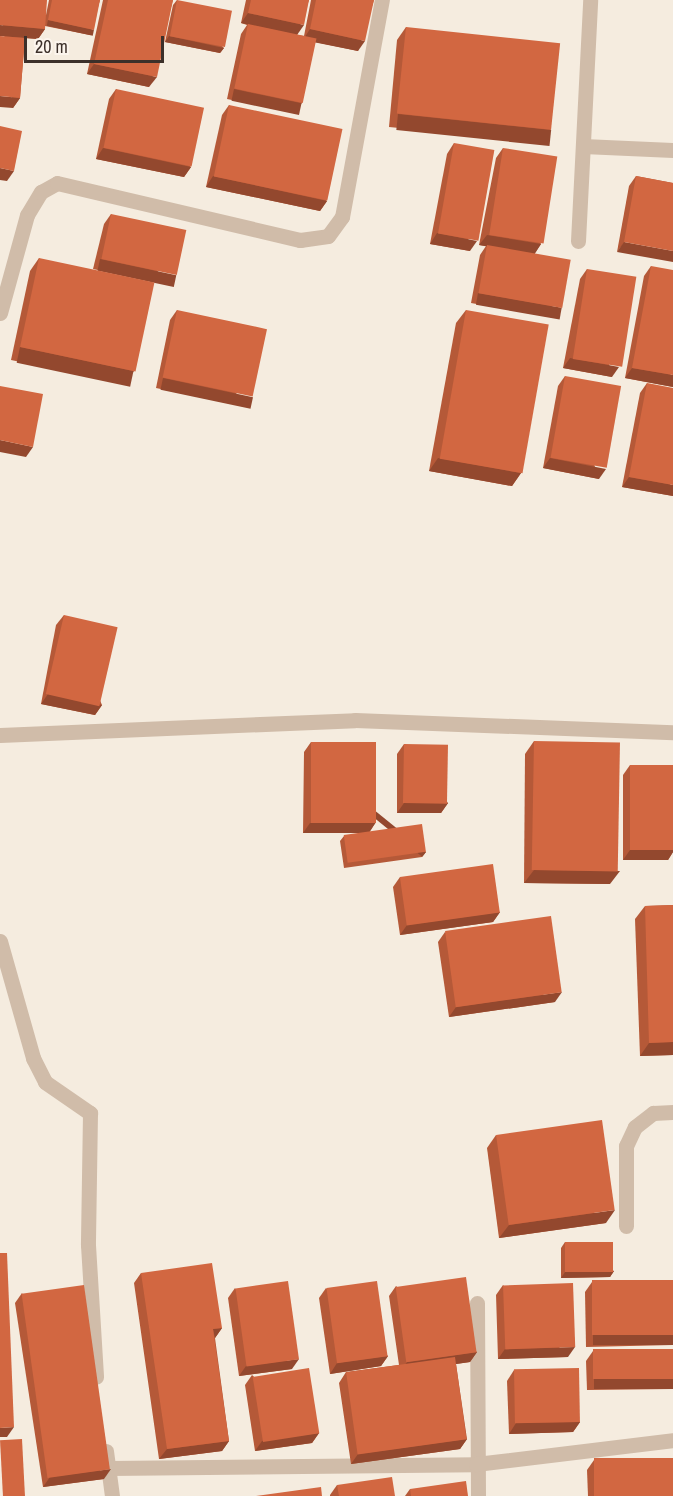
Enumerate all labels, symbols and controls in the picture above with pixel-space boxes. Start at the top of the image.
scale bar [27,24,166,62]
text: 20 m [35,34,68,59]

